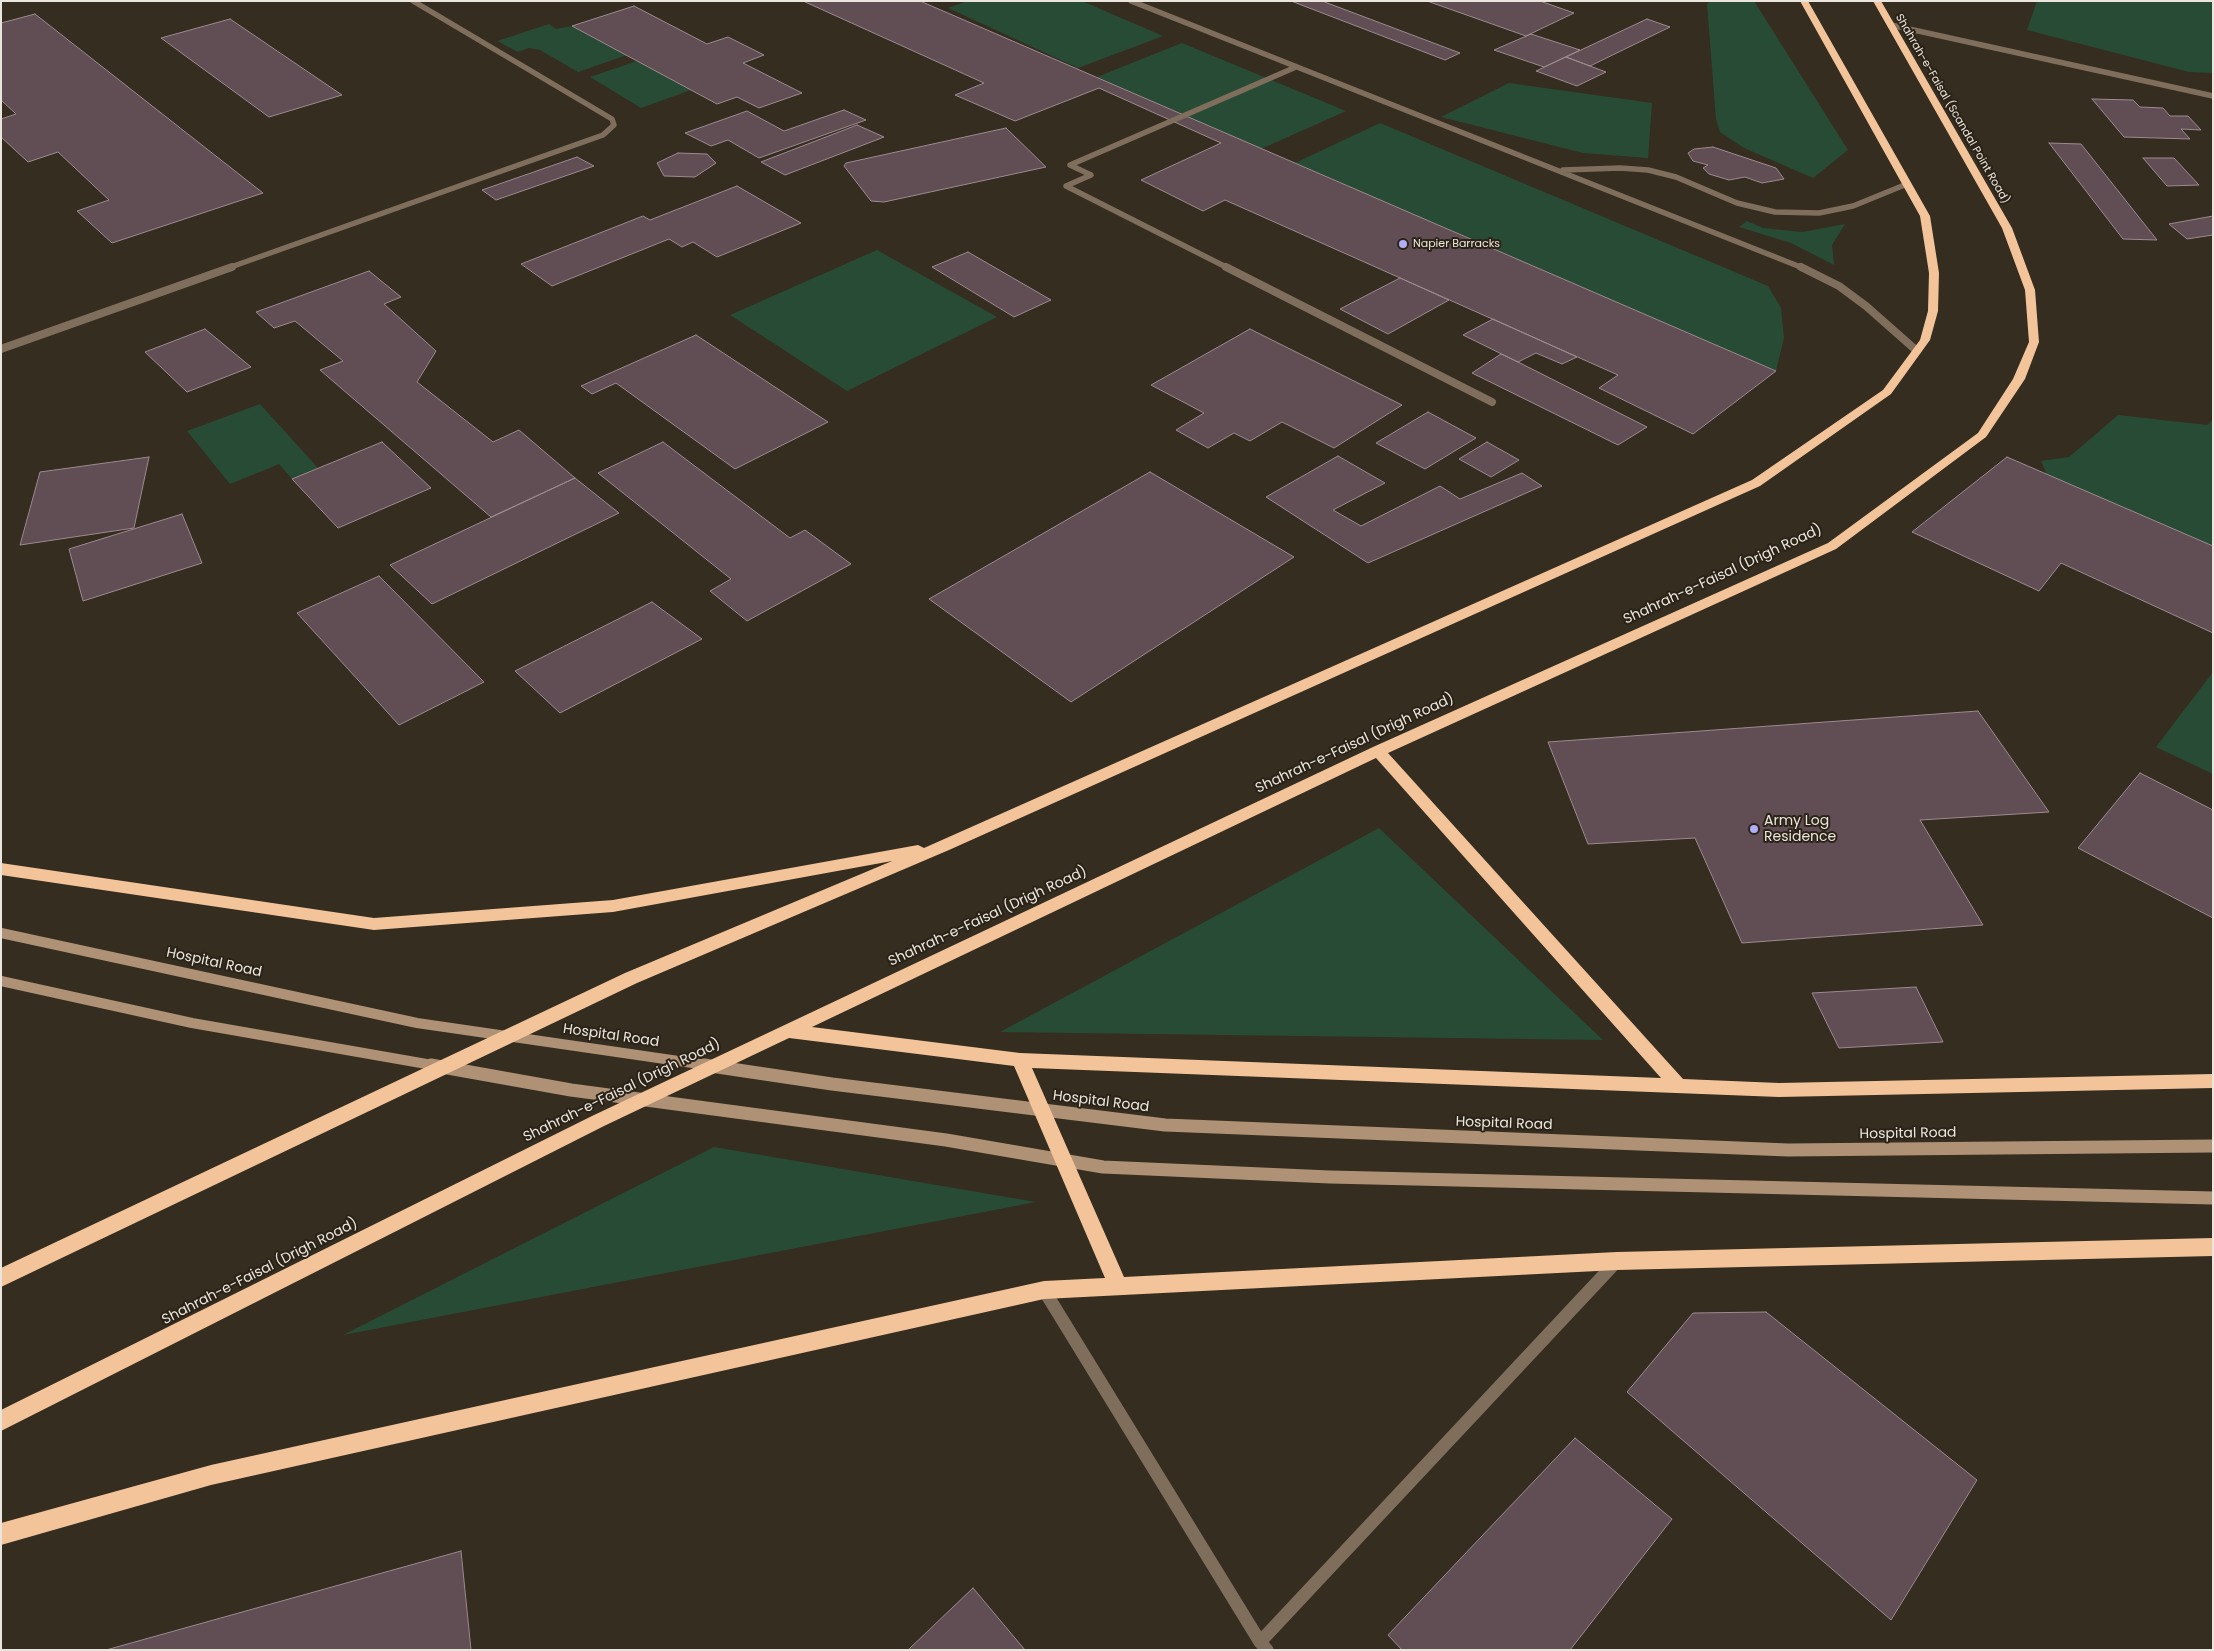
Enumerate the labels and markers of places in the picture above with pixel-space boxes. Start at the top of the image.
place label: Napier Barracks [1413,237,1500,251]
marker: Napier Barracks [1397,238,1409,250]
place label: Army Log Residence [1764,813,1836,846]
marker: Army Log Residence [1748,823,1760,835]

